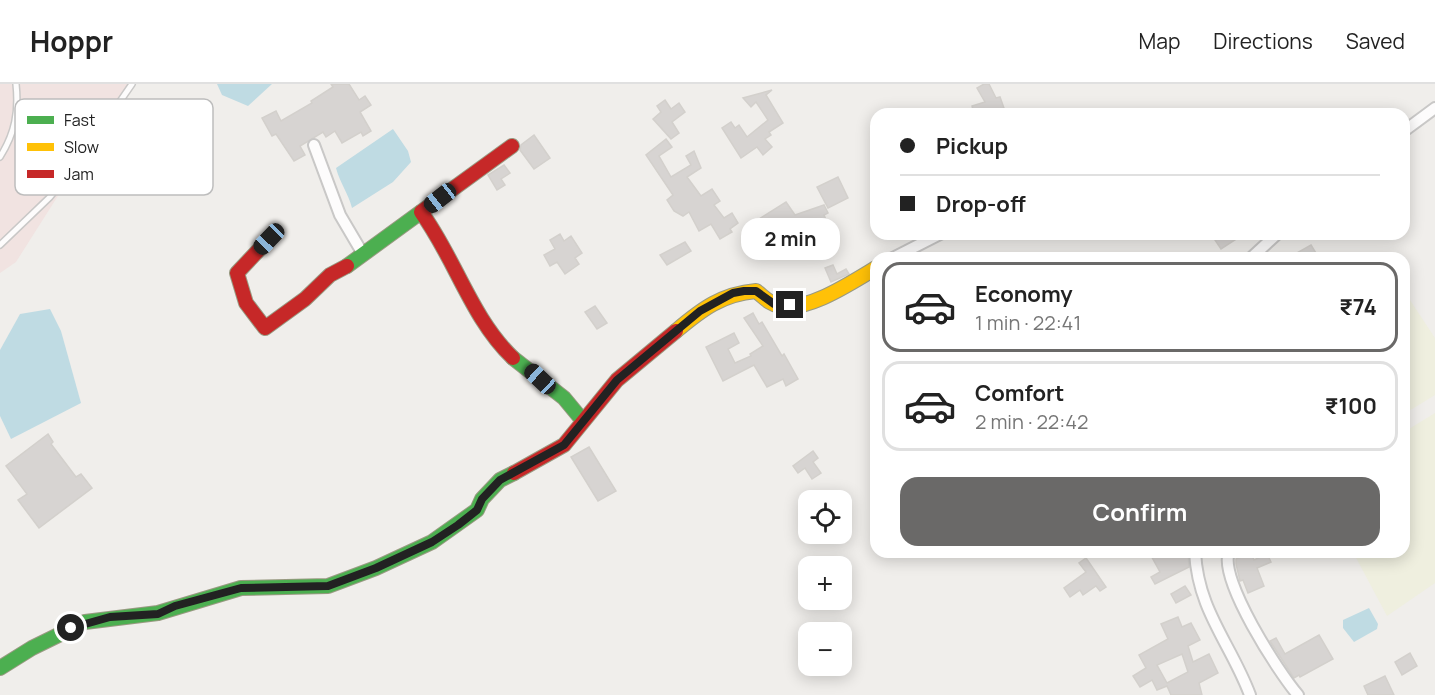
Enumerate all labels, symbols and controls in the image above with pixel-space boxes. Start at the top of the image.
text: Hoppr [30,22,113,60]
text: Map [1139,27,1180,55]
text: Directions [1213,27,1313,55]
text: Saved [1346,27,1405,55]
legend [15,99,213,195]
text: Fast [64,109,95,131]
text: Pickup [936,131,1008,161]
text: Slow [64,136,99,158]
text: Jam [64,163,94,185]
car [420,180,460,216]
text: Drop-off [936,189,1026,219]
callout: 2 min [740,218,840,260]
car [250,220,288,258]
text: 2 min [764,225,817,252]
text: Economy [975,279,1073,309]
icon: car [903,280,957,334]
route end [776,291,803,318]
text: ₹74 [1339,292,1377,322]
text: 1 min · 22:41 [975,309,1081,336]
car [521,360,559,398]
text: Comfort [975,378,1064,408]
icon: car [903,379,957,433]
text: ₹100 [1325,391,1377,421]
text: 2 min · 22:42 [975,408,1088,435]
button: Confirm [900,477,1380,546]
map controls [798,490,852,676]
button: locate [798,490,852,544]
button: + [798,556,852,610]
route start [57,614,84,641]
button: − [798,622,852,676]

